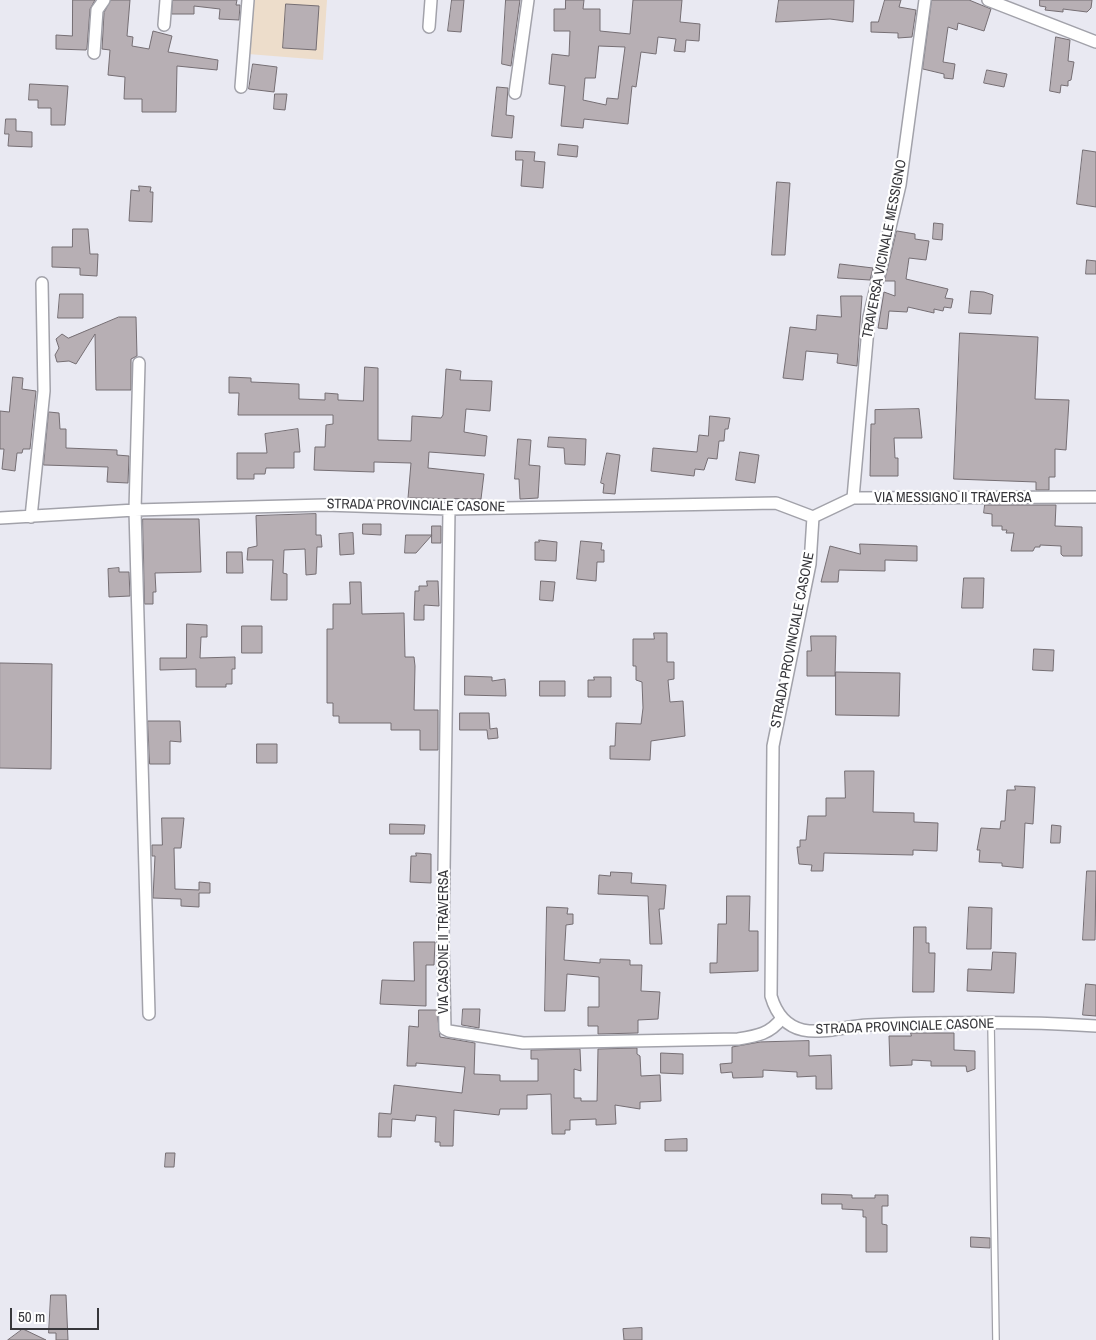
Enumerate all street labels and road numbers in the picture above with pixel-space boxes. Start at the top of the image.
street label: TRAVERSA VICINALE MESSIGNO [859,158,911,340]
street label: VIA MESSIGNO II TRAVERSA [874,490,1032,506]
street label: STRADA PROVINCIALE CASONE [327,496,505,516]
street label: STRADA PROVINCIALE CASONE [768,551,818,729]
street label: VIA CASONE II TRAVERSA [436,870,452,1014]
street label: STRADA PROVINCIALE CASONE [815,1015,995,1039]

